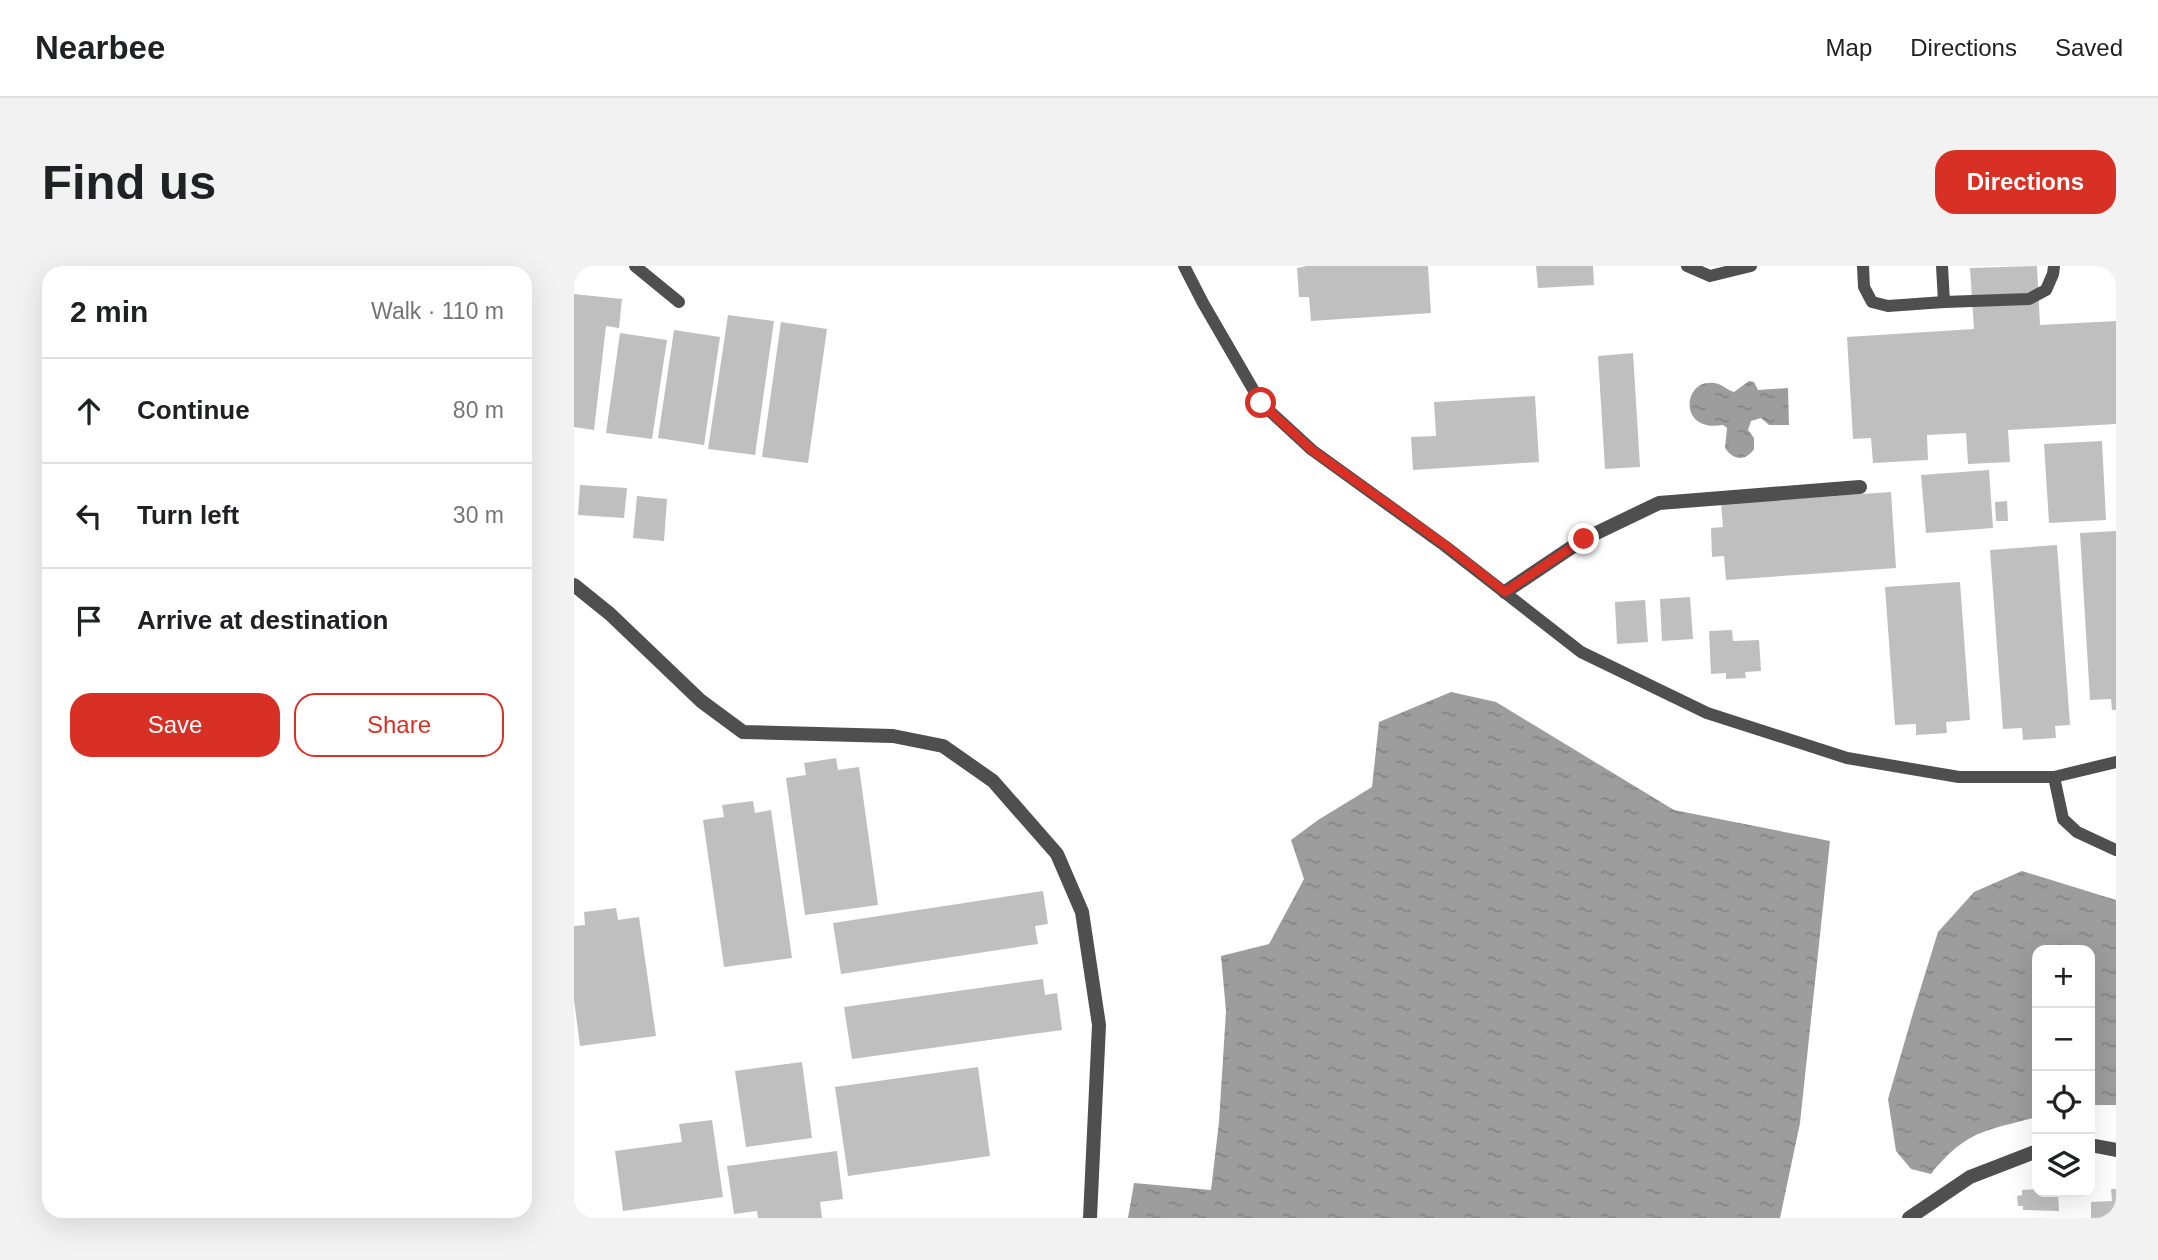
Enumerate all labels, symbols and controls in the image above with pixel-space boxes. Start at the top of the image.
text: Nearbee [35,29,165,66]
text: Map [1826,34,1872,61]
text: Directions [1910,34,2017,61]
text: Saved [2055,34,2123,61]
button: Directions [1935,150,2116,214]
text: Find us [42,155,216,209]
text: 2 min [70,295,148,328]
text: Walk · 110 m [371,298,504,324]
route start [1245,387,1276,418]
icon: ahead [70,392,108,430]
text: Continue [137,395,250,425]
text: 80 m [453,397,504,423]
icon: left [70,497,108,535]
text: Turn left [137,500,239,530]
text: 30 m [453,502,504,528]
route end [1568,523,1599,554]
icon: arrive [70,602,108,640]
text: Arrive at destination [137,605,388,635]
button: Save [70,693,280,757]
button: Share [294,693,504,757]
map controls [2032,945,2095,1197]
button: + [2032,945,2095,1008]
button: − [2032,1008,2095,1071]
button: locate [2032,1071,2095,1134]
button: layers [2032,1134,2095,1197]

